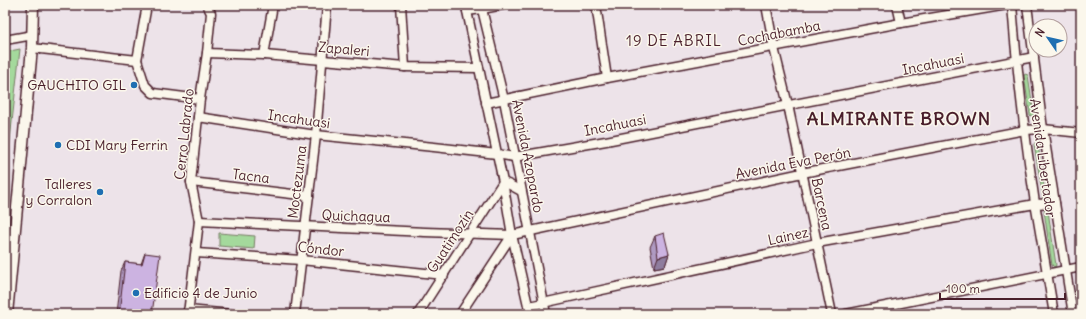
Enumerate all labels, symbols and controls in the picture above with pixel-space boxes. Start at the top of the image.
street label: Cochabamba [736,16,822,50]
north arrow [1028,18,1068,58]
text: N [1032,25,1048,39]
district label: 19 DE ABRIL [626,31,722,50]
street label: Zapaleri [318,38,370,60]
street label: Incahuasi [900,49,966,79]
place label: GAUCHITO GIL [27,76,126,94]
marker: GAUCHITO GIL [129,80,139,90]
street label: Cerro Labrado [170,87,198,181]
street label: Avenida Libertador [1026,97,1060,219]
street label: Avenida Azopardo [508,98,548,214]
street label: Incahuasi [267,106,331,132]
district label: ALMIRANTE BROWN [807,107,991,130]
street label: Incahuasi [582,110,648,140]
place label: CDI Mary Ferrin [66,136,168,154]
marker: CDI Mary Ferrin [53,140,63,150]
street label: Avenida Eva Perón [734,143,852,183]
street label: Moctezuma [284,144,310,220]
street label: Tacna [231,165,271,187]
place label: Talleres y Corralon [25,175,92,209]
street label: Barcena [808,176,836,232]
marker: Talleres y Corralon [95,187,105,197]
street label: Quichagua [321,206,391,226]
street label: Guatimozín [423,206,477,276]
street label: Lainez [766,223,810,249]
street label: Cóndor [297,238,346,260]
scale bar [940,275,1065,301]
text: 100 m [946,281,980,296]
place label: Edificio 4 de Junio [144,284,258,302]
marker: Edificio 4 de Junio [131,288,141,298]

